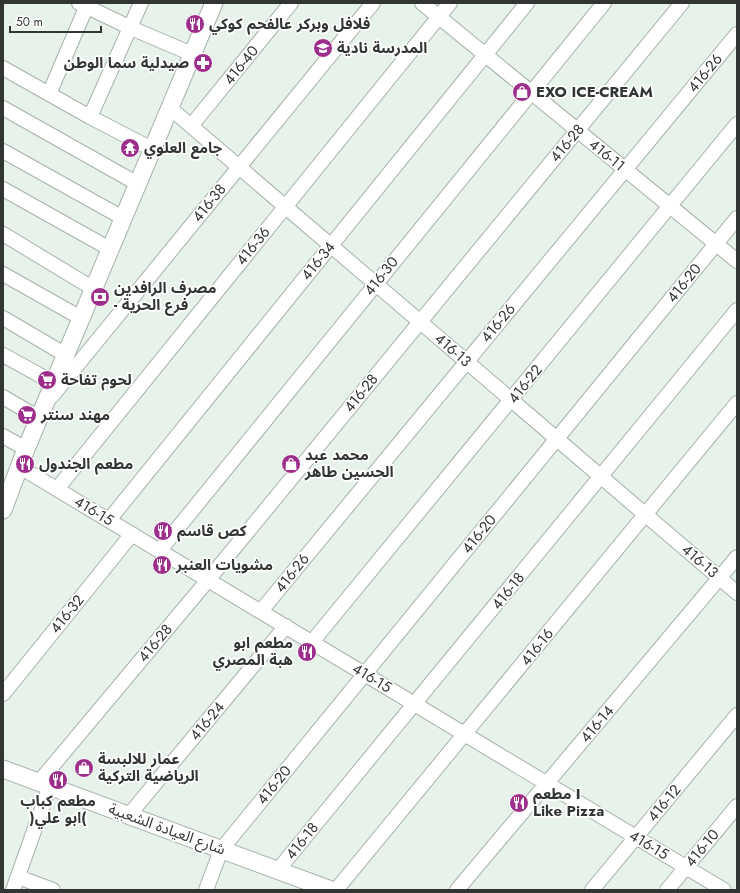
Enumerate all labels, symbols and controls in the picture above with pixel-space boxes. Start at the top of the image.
scale bar [10,8,101,34]
text: 50 m [16,13,43,31]
restaurant icon: فلافل وبركر عالفحم كوكي [184,13,206,35]
place label: فلافل وبركر عالفحم كوكي [209,13,370,35]
school or university icon: المدرسة نادية [312,37,334,59]
place label: المدرسة نادية [337,37,427,59]
street label: 416-40 [218,41,264,89]
street label: 416-26 [682,49,728,97]
place label: صيدلية سما الوطن [64,52,189,74]
pharmacy icon: صيدلية سما الوطن [192,52,214,74]
shop icon: EXO ICE-CREAM [511,81,533,103]
place label: EXO ICE-CREAM [536,81,653,103]
street label: 416-28 [544,119,590,167]
street label: 416-11 [584,134,630,176]
temple icon: جامع العلوي [119,137,141,159]
place label: جامع العلوي [144,137,223,159]
street label: 416-38 [187,179,231,227]
street label: 416-36 [231,222,275,270]
street label: 416-34 [296,237,341,285]
street label: 416-30 [358,252,404,300]
street label: 416-20 [661,259,707,307]
place label: مصرف الرافدين - فرع الحرية [114,277,217,316]
bank icon: مصرف الرافدين - فرع الحرية [89,286,111,308]
street label: 416-26 [475,299,521,347]
street label: 416-13 [430,328,476,372]
street label: 416-22 [502,360,548,408]
supermarket icon: لحوم تفاحة [36,369,58,391]
place label: لحوم تفاحة [61,369,132,391]
street label: 416-28 [339,369,383,417]
supermarket icon: مهند سنتر [16,404,38,426]
place label: مهند سنتر [40,404,110,426]
place label: محمد عبد الحسين طاهر [304,444,394,483]
restaurant icon: مطعم الجندول [14,453,36,475]
place label: مطعم الجندول [39,453,133,475]
shop icon: محمد عبد الحسين طاهر [280,453,302,475]
street label: 416-15 [70,491,118,531]
street label: 416-20 [456,510,502,558]
restaurant icon: كص قاسم [152,520,174,542]
place label: كص قاسم [177,520,247,542]
street label: 416-13 [677,539,723,583]
street label: 416-26 [269,549,315,597]
restaurant icon: مشويات العنبر [151,554,173,576]
place label: مشويات العنبر [175,554,273,576]
street label: 416-18 [486,568,530,614]
street label: 416-32 [45,590,89,638]
street label: 416-28 [132,619,178,667]
street label: 416-16 [515,623,559,671]
place label: مطعم ابو هبة المصري [213,632,293,671]
restaurant icon: مطعم ابو هبة المصري [296,641,318,663]
street label: 416-15 [348,658,396,698]
street label: 416-24 [184,697,230,745]
street label: 416-14 [575,700,619,747]
place label: عمار للالبسة الرياضية التركية [98,748,199,787]
shop icon: عمار للالبسة الرياضية التركية [73,757,95,779]
street label: 416-20 [251,761,297,809]
restaurant icon: مطعم كباب )ابو علي( [47,769,69,791]
street label: 416-12 [642,780,686,826]
place label: مطعم I Like Pizza [533,783,604,822]
place label: مطعم كباب )ابو علي( [20,790,96,829]
restaurant icon: مطعم I Like Pizza [508,792,530,814]
street label: شارع العيادة الشعبية [105,798,229,861]
street label: 416-18 [280,818,324,864]
street label: 416-10 [680,824,724,872]
street label: 416-15 [625,825,673,865]

